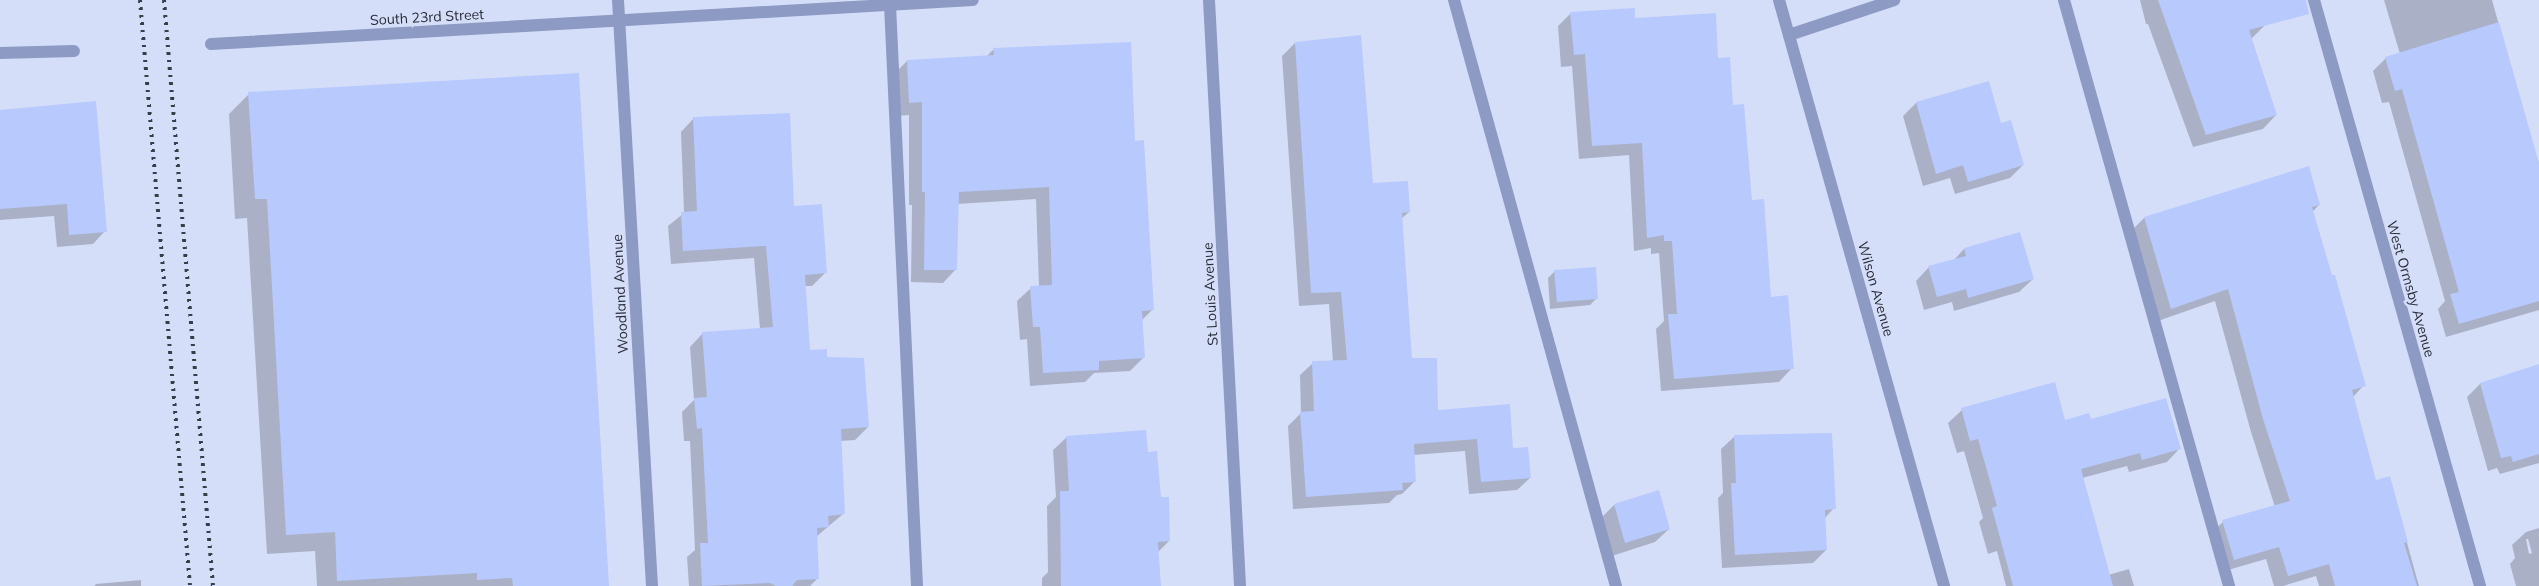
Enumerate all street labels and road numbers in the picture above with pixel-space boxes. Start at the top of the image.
street label: South 23rd Street [370,6,484,28]
street label: West Ormsby Avenue [2383,219,2439,359]
street label: Woodland Avenue [608,234,632,354]
street label: Wilson Avenue [1854,240,1898,338]
street label: St Louis Avenue [1199,242,1221,346]

